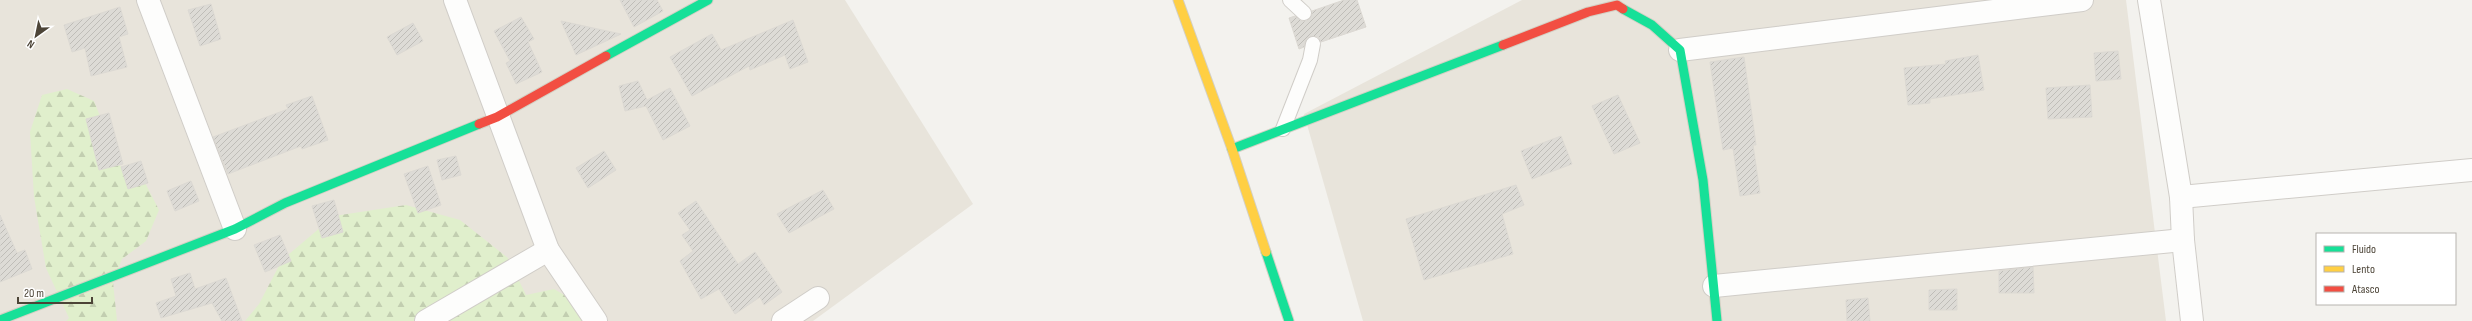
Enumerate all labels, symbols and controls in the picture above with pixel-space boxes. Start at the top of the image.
north arrow [16,16,56,56]
text: N [25,37,37,51]
legend [2316,233,2456,305]
text: Fluido [2352,242,2376,257]
text: Lento [2352,262,2375,277]
scale bar [18,279,92,305]
text: Atasco [2351,282,2379,297]
text: 20 m [24,286,44,301]

